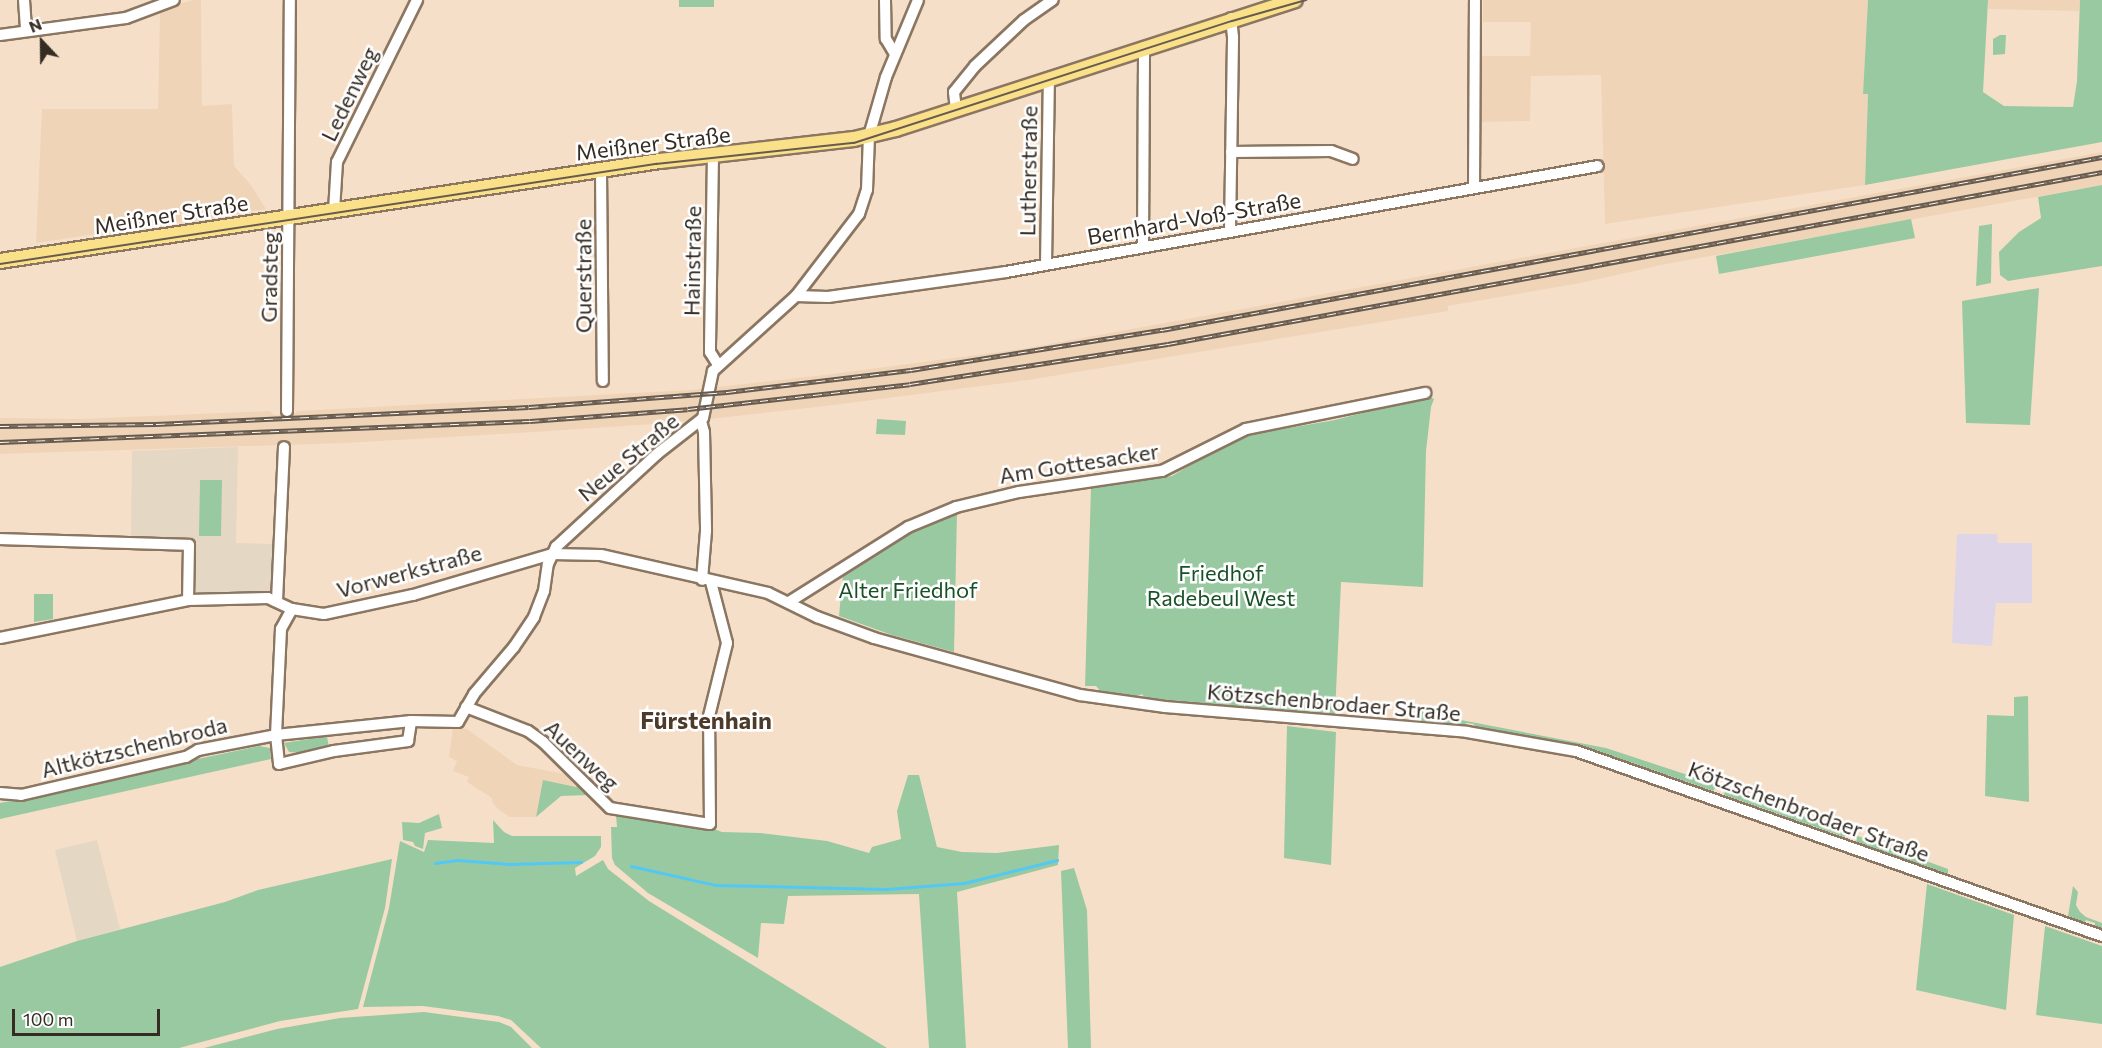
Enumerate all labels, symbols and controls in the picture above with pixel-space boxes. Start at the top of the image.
north arrow [12,12,72,72]
text: N [26,14,44,36]
street label: Ledenweg [315,43,383,145]
street label: Lutherstraße [1014,106,1042,236]
street label: Meißner Straße [574,120,732,166]
street label: Bernhard-Voß-Straße [1085,186,1303,250]
street label: Meißner Straße [92,189,250,239]
street label: Hainstraße [678,206,706,316]
street label: Querstraße [570,219,596,333]
street label: Gradsteg [255,231,283,323]
street label: Neue Straße [572,407,684,507]
street label: Am Gottesacker [997,437,1161,489]
street label: Vorwerkstraße [334,539,484,603]
park label: Friedhof Radebeul West [1147,559,1295,610]
park label: Alter Friedhof [838,577,978,603]
street label: Kötzschenbrodaer Straße [1206,678,1462,726]
district label: Fürstenhain [640,706,772,734]
street label: Altkötzschenbroda [38,711,230,783]
street label: Auenweg [539,714,625,796]
street label: Kötzschenbrodaer Straße [1685,755,1933,867]
scale bar [15,997,164,1035]
text: 100 m [23,1008,73,1030]

